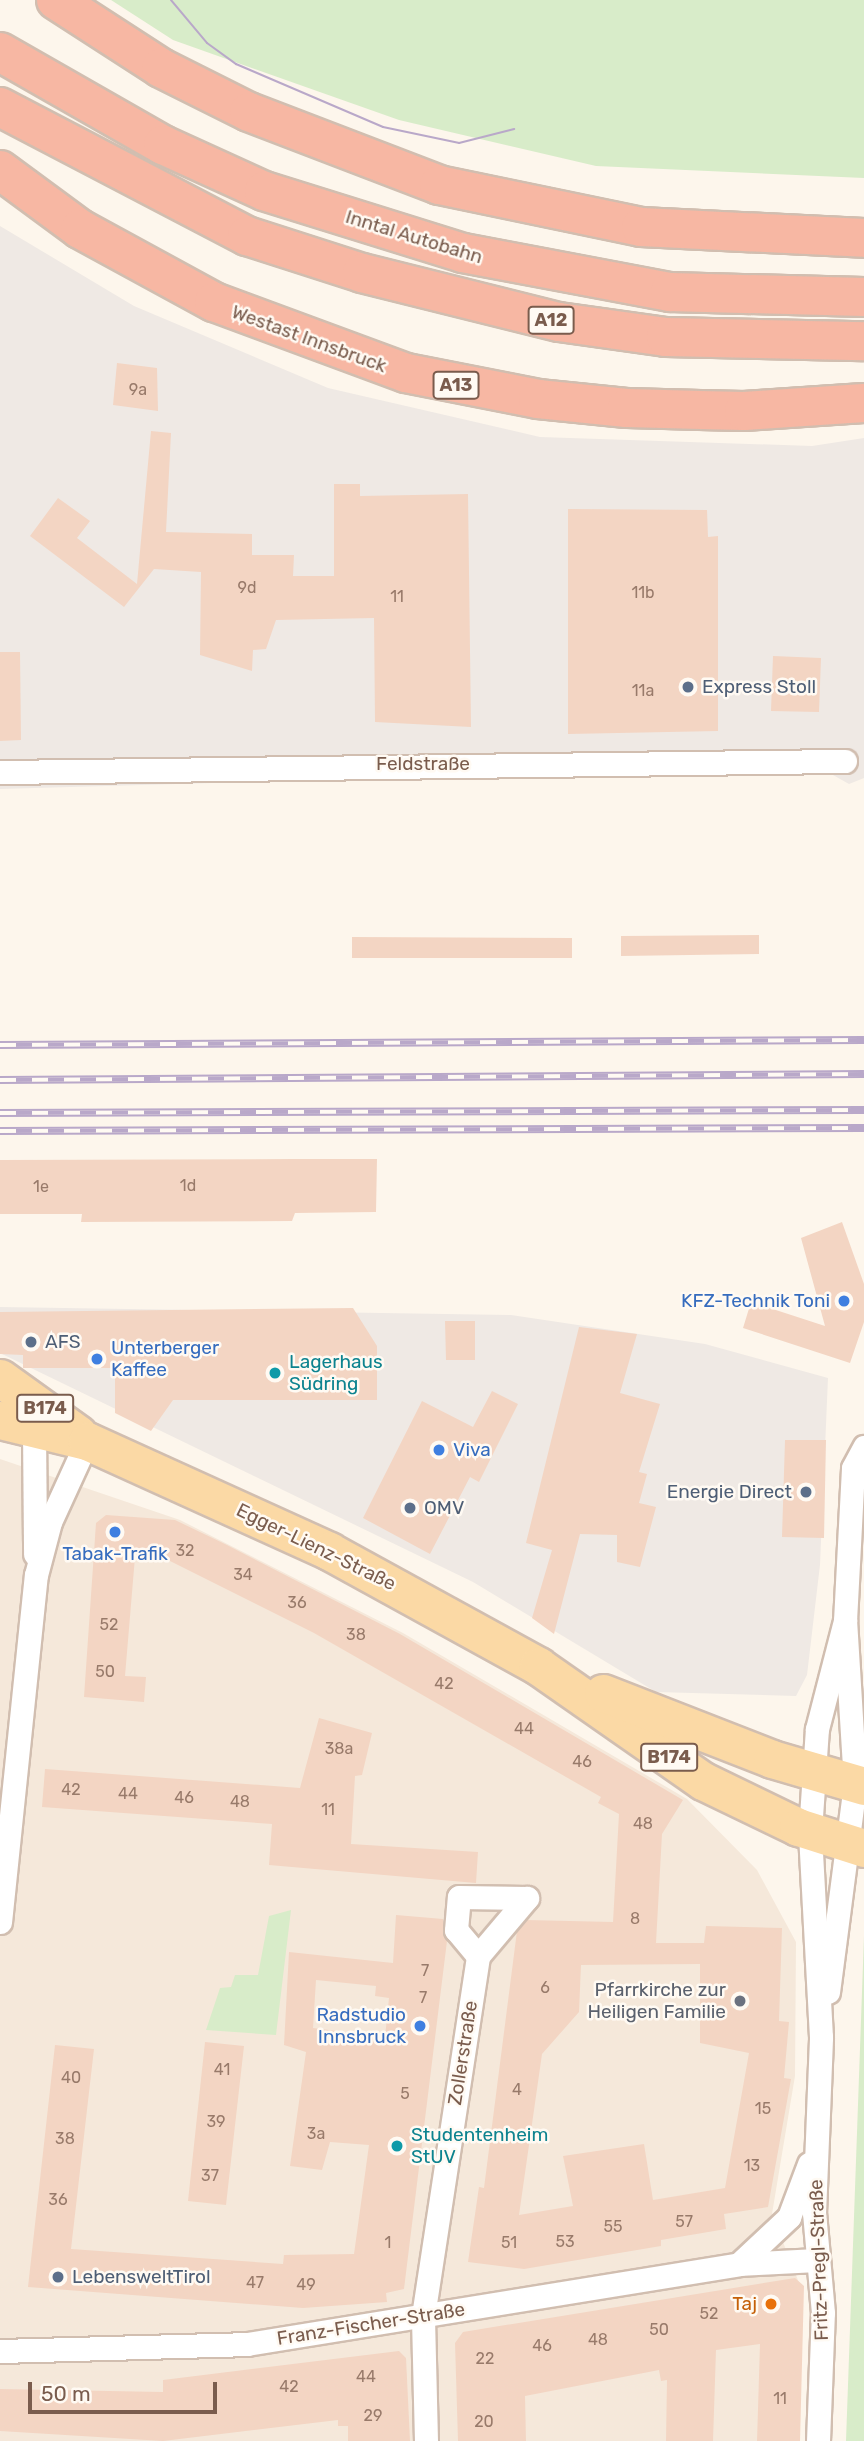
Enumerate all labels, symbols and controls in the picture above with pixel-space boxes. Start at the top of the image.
street label: Inntal Autobahn [343,205,485,269]
street label: Westast Innsbruck [229,300,389,378]
road number: A12 [526,306,576,334]
road number: A13 [432,370,480,400]
house number: 9a [129,380,147,400]
house number: 9d [237,578,257,598]
house number: 11b [631,583,655,603]
house number: 11 [390,587,404,607]
place label: Express Stoll [702,676,816,698]
marker: Express Stoll [680,679,696,695]
house number: 11a [632,681,654,701]
street label: Feldstraße [376,753,470,775]
house number: 1d [180,1176,196,1196]
house number: 1e [33,1177,49,1197]
place label: KFZ-Technik Toni [680,1290,830,1312]
marker: KFZ-Technik Toni [836,1293,852,1309]
place label: AFS [45,1331,81,1353]
marker: AFS [23,1334,39,1350]
place label: Unterberger Kaffee [111,1337,219,1381]
marker: Unterberger Kaffee [89,1351,105,1367]
place label: Lagerhaus Südring [289,1351,383,1395]
marker: Lagerhaus Südring [267,1365,283,1381]
road number: B174 [15,1394,75,1422]
place label: Viva [453,1439,491,1461]
marker: Viva [431,1442,447,1458]
place label: Energie Direct [667,1481,792,1503]
marker: Energie Direct [798,1484,814,1500]
place label: OMV [424,1497,464,1519]
street label: Egger-Lienz-Straße [233,1499,399,1595]
marker: OMV [402,1500,418,1516]
marker: Tabak-Trafik [107,1524,123,1540]
house number: 32 [175,1541,195,1561]
place label: Tabak-Trafik [62,1543,168,1565]
house number: 34 [233,1565,253,1585]
house number: 36 [287,1593,307,1613]
house number: 52 [100,1615,118,1635]
house number: 38 [346,1625,366,1645]
house number: 50 [95,1662,115,1682]
house number: 42 [434,1674,454,1694]
house number: 44 [514,1719,534,1739]
house number: 38a [325,1739,353,1759]
road number: B174 [639,1742,699,1772]
house number: 46 [572,1752,592,1772]
house number: 42 [61,1780,81,1800]
house number: 44 [118,1784,138,1804]
house number: 46 [174,1788,194,1808]
house number: 48 [230,1792,250,1812]
house number: 11 [321,1800,335,1820]
house number: 48 [633,1814,653,1834]
house number: 8 [630,1909,640,1929]
house number: 7 [421,1961,429,1981]
house number: 6 [540,1978,550,1998]
place label: Pfarrkirche zur Heiligen Familie [587,1979,726,2023]
house number: 7 [419,1988,427,2008]
marker: Pfarrkirche zur Heiligen Familie [732,1993,748,2009]
street label: Zollerstraße [443,1999,483,2107]
place label: Radstudio Innsbruck [316,2004,406,2048]
marker: Radstudio Innsbruck [412,2018,428,2034]
house number: 41 [214,2060,230,2080]
house number: 40 [61,2068,81,2088]
house number: 4 [512,2080,522,2100]
house number: 5 [400,2084,410,2104]
house number: 15 [755,2099,771,2119]
house number: 39 [206,2112,226,2132]
house number: 3a [307,2124,325,2144]
place label: Studentenheim StUV [411,2124,548,2168]
house number: 38 [55,2129,75,2149]
marker: Studentenheim StUV [389,2138,405,2154]
house number: 13 [744,2156,760,2176]
house number: 37 [201,2166,219,2186]
street label: Fritz-Pregl-Straße [805,2179,833,2341]
house number: 36 [48,2190,68,2210]
house number: 57 [675,2212,693,2232]
house number: 55 [603,2217,623,2237]
house number: 53 [555,2232,575,2252]
house number: 1 [385,2233,391,2253]
house number: 51 [501,2233,517,2253]
place label: LebensweltTirol [72,2266,211,2288]
marker: LebensweltTirol [50,2269,66,2285]
house number: 47 [246,2273,264,2293]
house number: 49 [296,2275,316,2295]
place label: Taj [732,2293,757,2315]
marker: Taj [763,2296,779,2312]
street label: Franz-Fischer-Straße [275,2298,467,2350]
house number: 52 [700,2304,718,2324]
house number: 50 [649,2320,669,2340]
house number: 48 [588,2330,608,2350]
house number: 46 [532,2336,552,2356]
house number: 22 [476,2349,494,2369]
house number: 44 [356,2367,376,2387]
scale bar [32,2368,220,2412]
house number: 42 [279,2377,299,2397]
text: 50 m [41,2381,91,2406]
house number: 11 [773,2389,787,2409]
house number: 29 [364,2406,382,2426]
house number: 20 [474,2412,494,2432]

